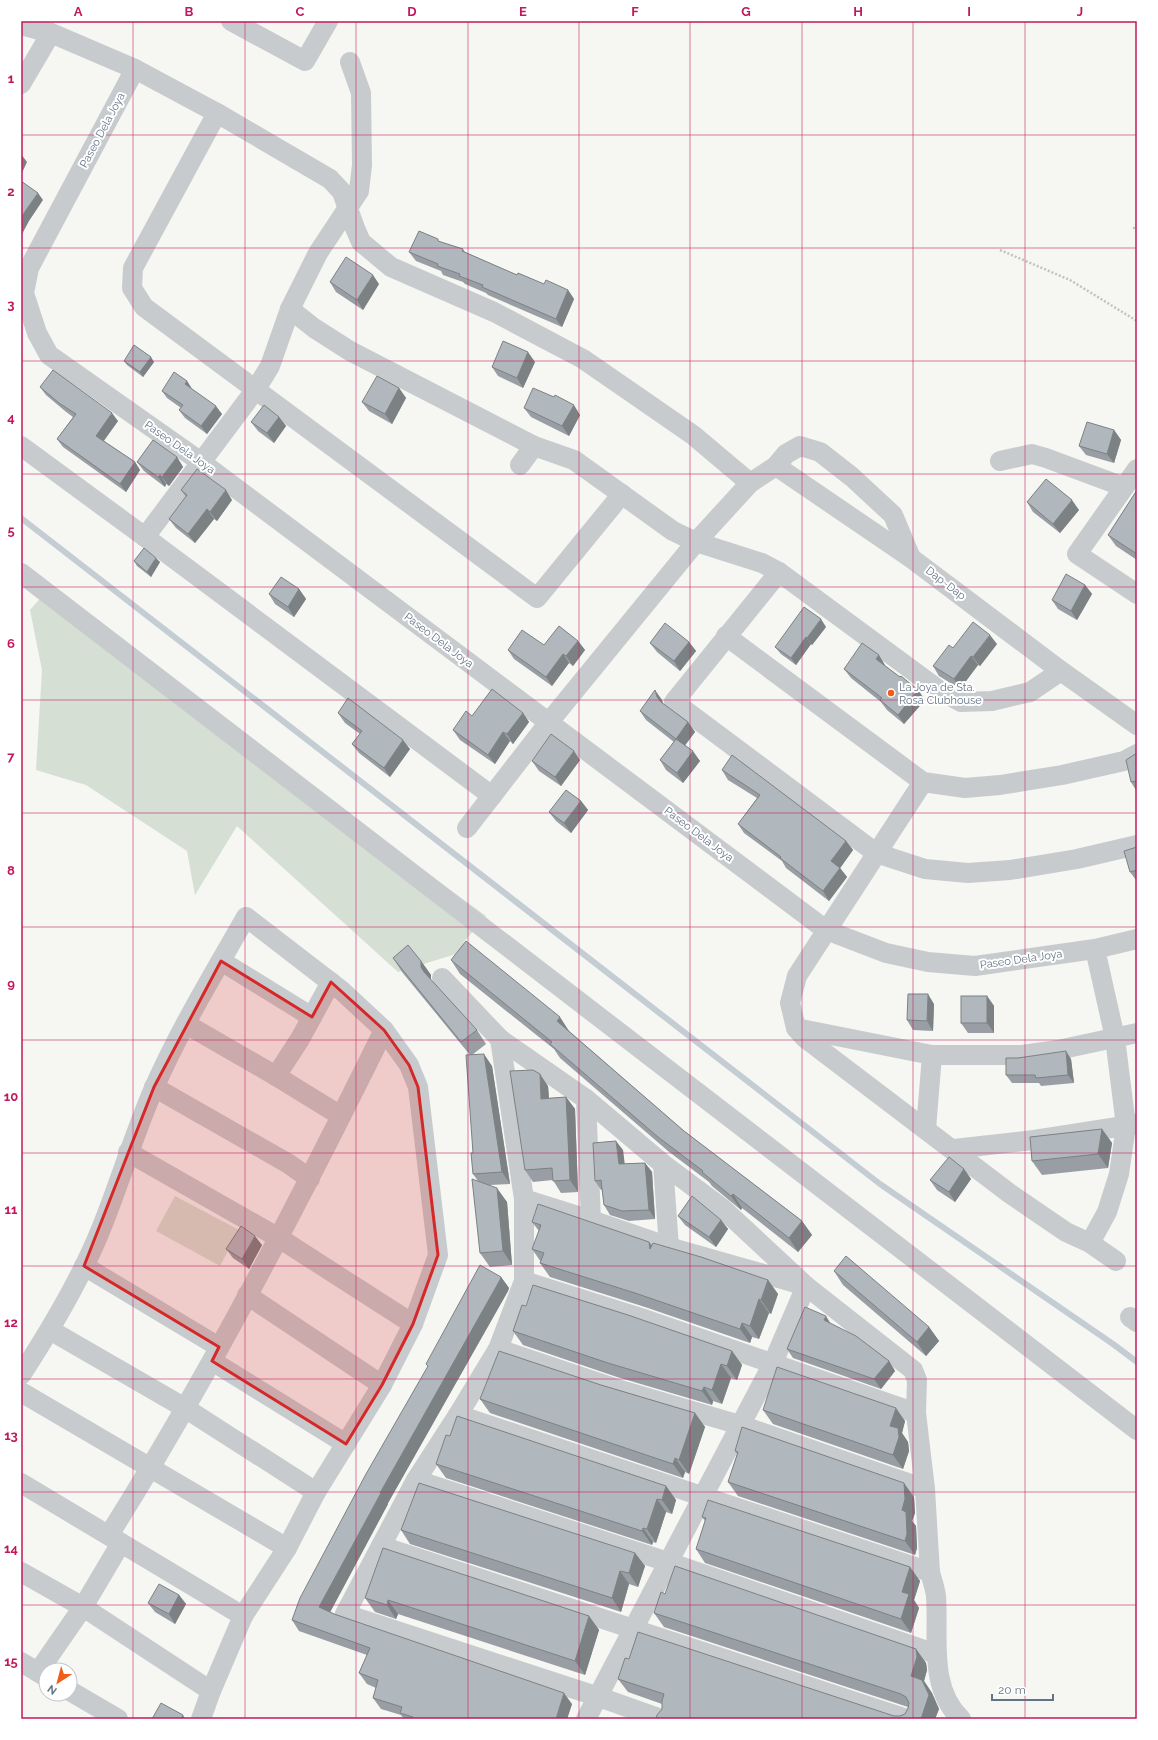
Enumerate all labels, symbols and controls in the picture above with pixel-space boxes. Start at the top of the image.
text: A [74,4,83,19]
text: B [185,4,194,19]
text: C [296,4,305,19]
text: D [407,4,417,19]
text: E [519,4,527,19]
text: F [631,4,639,19]
text: G [741,4,751,19]
text: H [853,4,863,19]
text: I [967,4,971,19]
text: J [1077,4,1083,19]
text: 1 [8,71,15,86]
street label: Paseo Dela Joya [77,91,128,170]
text: 2 [7,184,15,199]
text: 3 [7,297,15,312]
text: 4 [7,410,15,425]
street label: Paseo Dela Joya [142,418,217,477]
text: 5 [7,523,15,538]
street label: Dap~Dap [923,564,968,603]
street label: Paseo Dela Joya [402,610,476,671]
text: 6 [7,636,15,651]
place label: La Joya de Sta. Rosa Clubhouse [899,681,982,707]
marker: La Joya de Sta. Rosa Clubhouse [886,688,896,698]
text: 7 [7,749,15,764]
street label: Paseo Dela Joya [662,804,736,865]
text: 8 [7,863,15,878]
street label: Paseo Dela Joya [979,947,1063,972]
text: 9 [7,976,15,991]
text: 10 [4,1089,18,1104]
text: 11 [5,1202,18,1217]
text: 12 [4,1315,18,1330]
text: 13 [4,1428,18,1443]
text: 14 [4,1541,18,1556]
text: 15 [4,1654,18,1669]
north arrow [38,1662,78,1702]
scale bar [992,1676,1053,1702]
text: N [45,1682,60,1697]
text: 20 m [998,1683,1026,1697]

